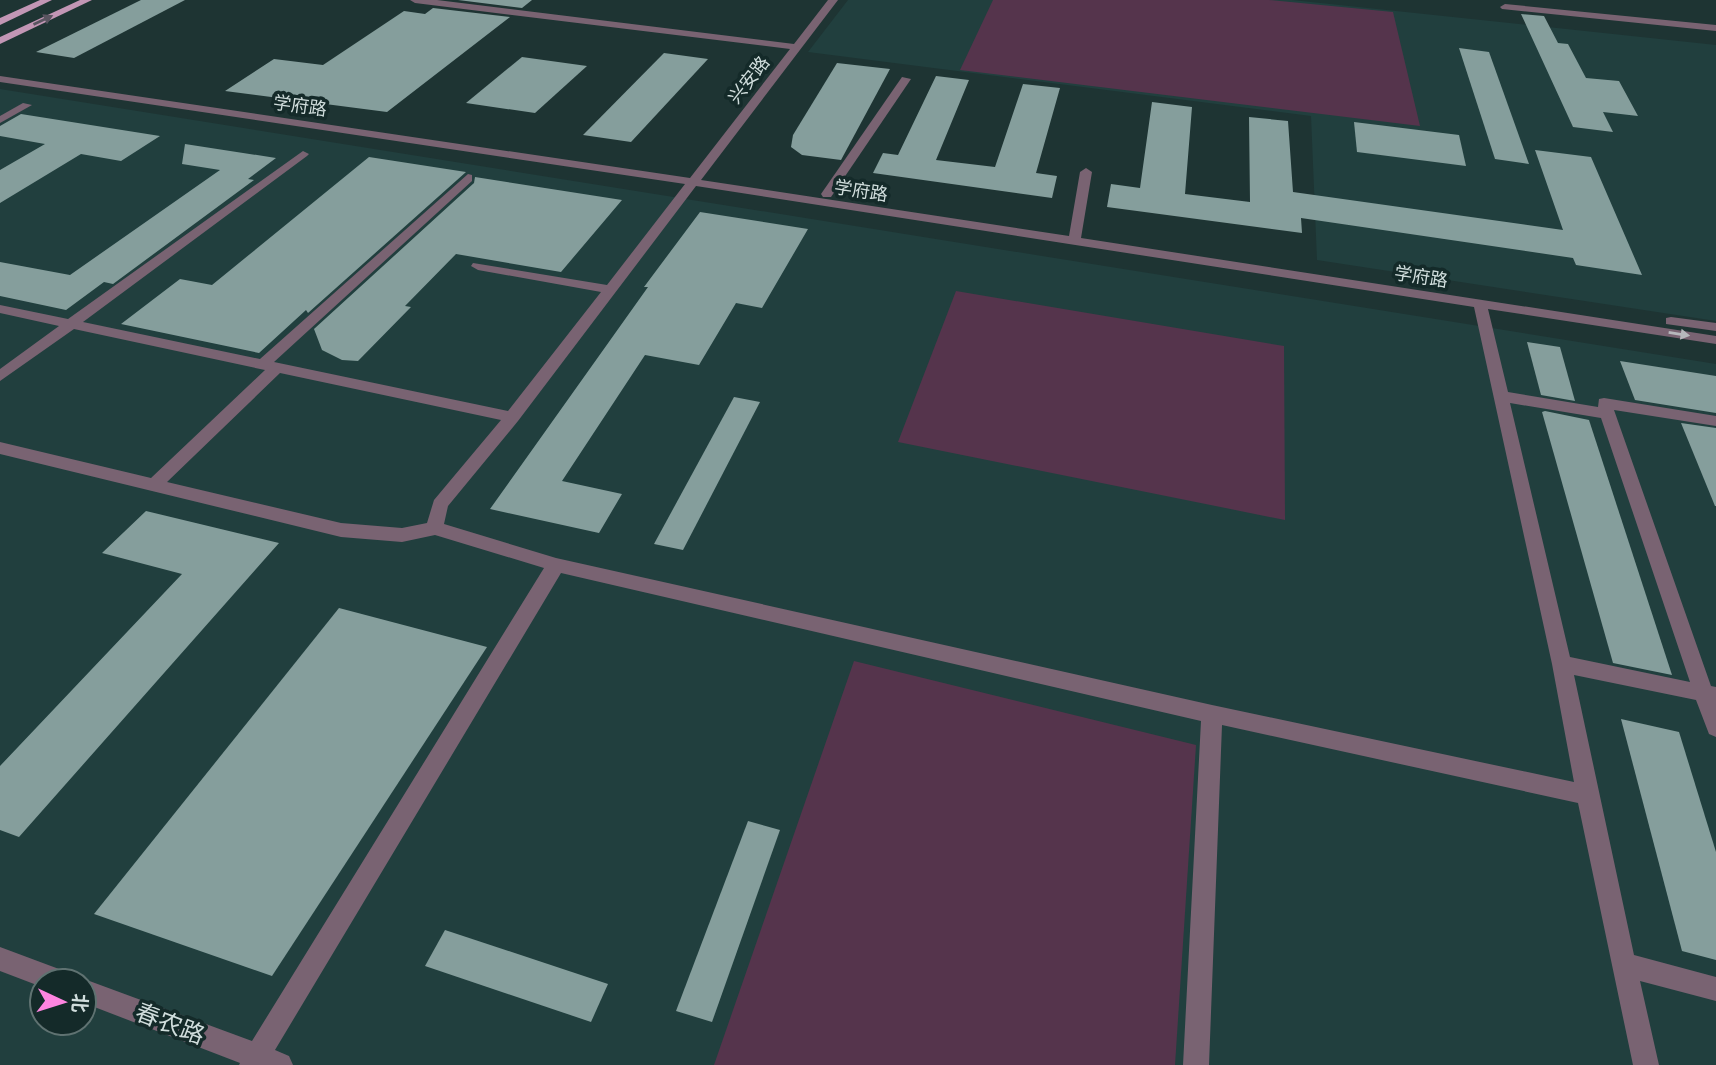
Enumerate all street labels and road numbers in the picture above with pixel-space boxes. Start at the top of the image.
street label: 兴安路 [721,50,776,109]
street label: 学府路 [271,88,329,123]
street label: 学府路 [832,173,890,208]
street label: 学府路 [1392,259,1450,294]
street label: 春农路 [130,993,210,1053]

